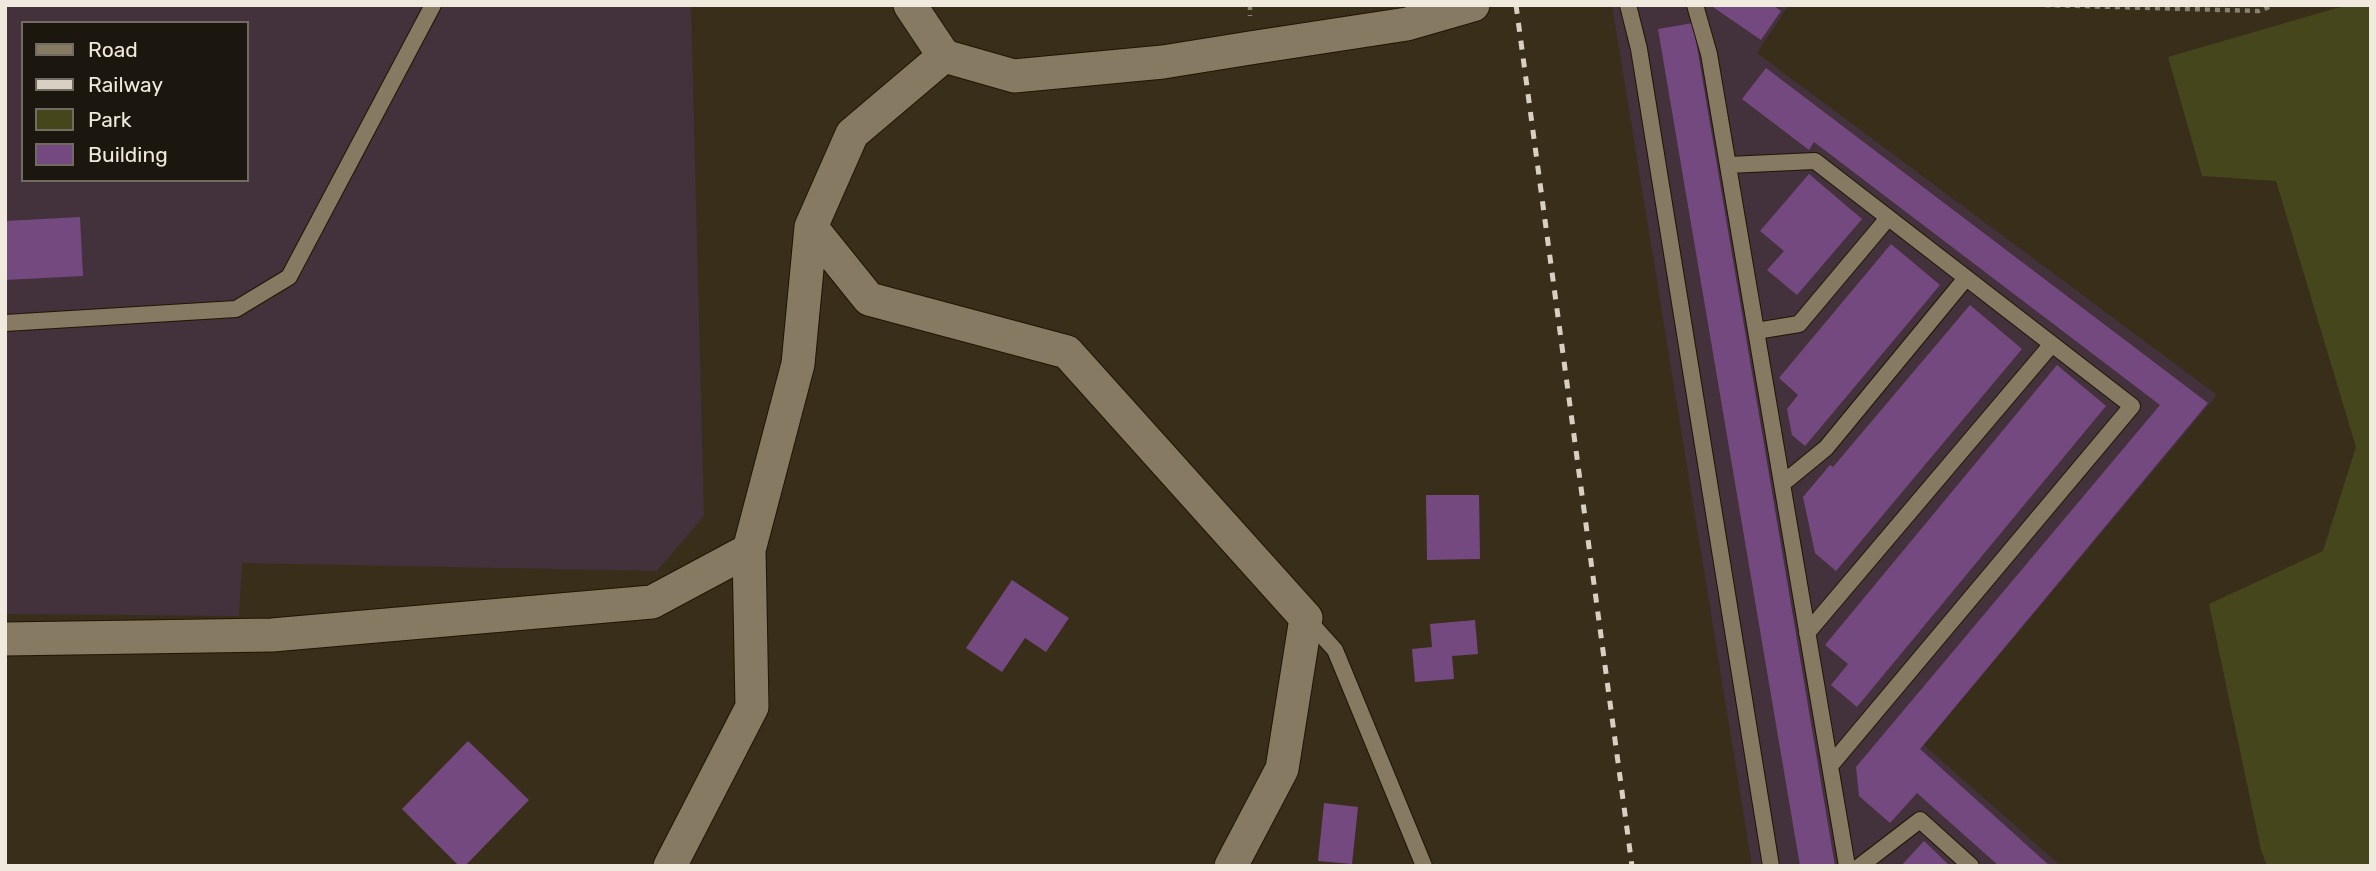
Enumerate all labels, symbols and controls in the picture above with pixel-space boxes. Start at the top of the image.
legend [21,21,248,182]
text: Road [88,37,138,62]
text: Railway [88,72,163,97]
text: Park [88,107,132,132]
text: Building [88,142,168,167]

